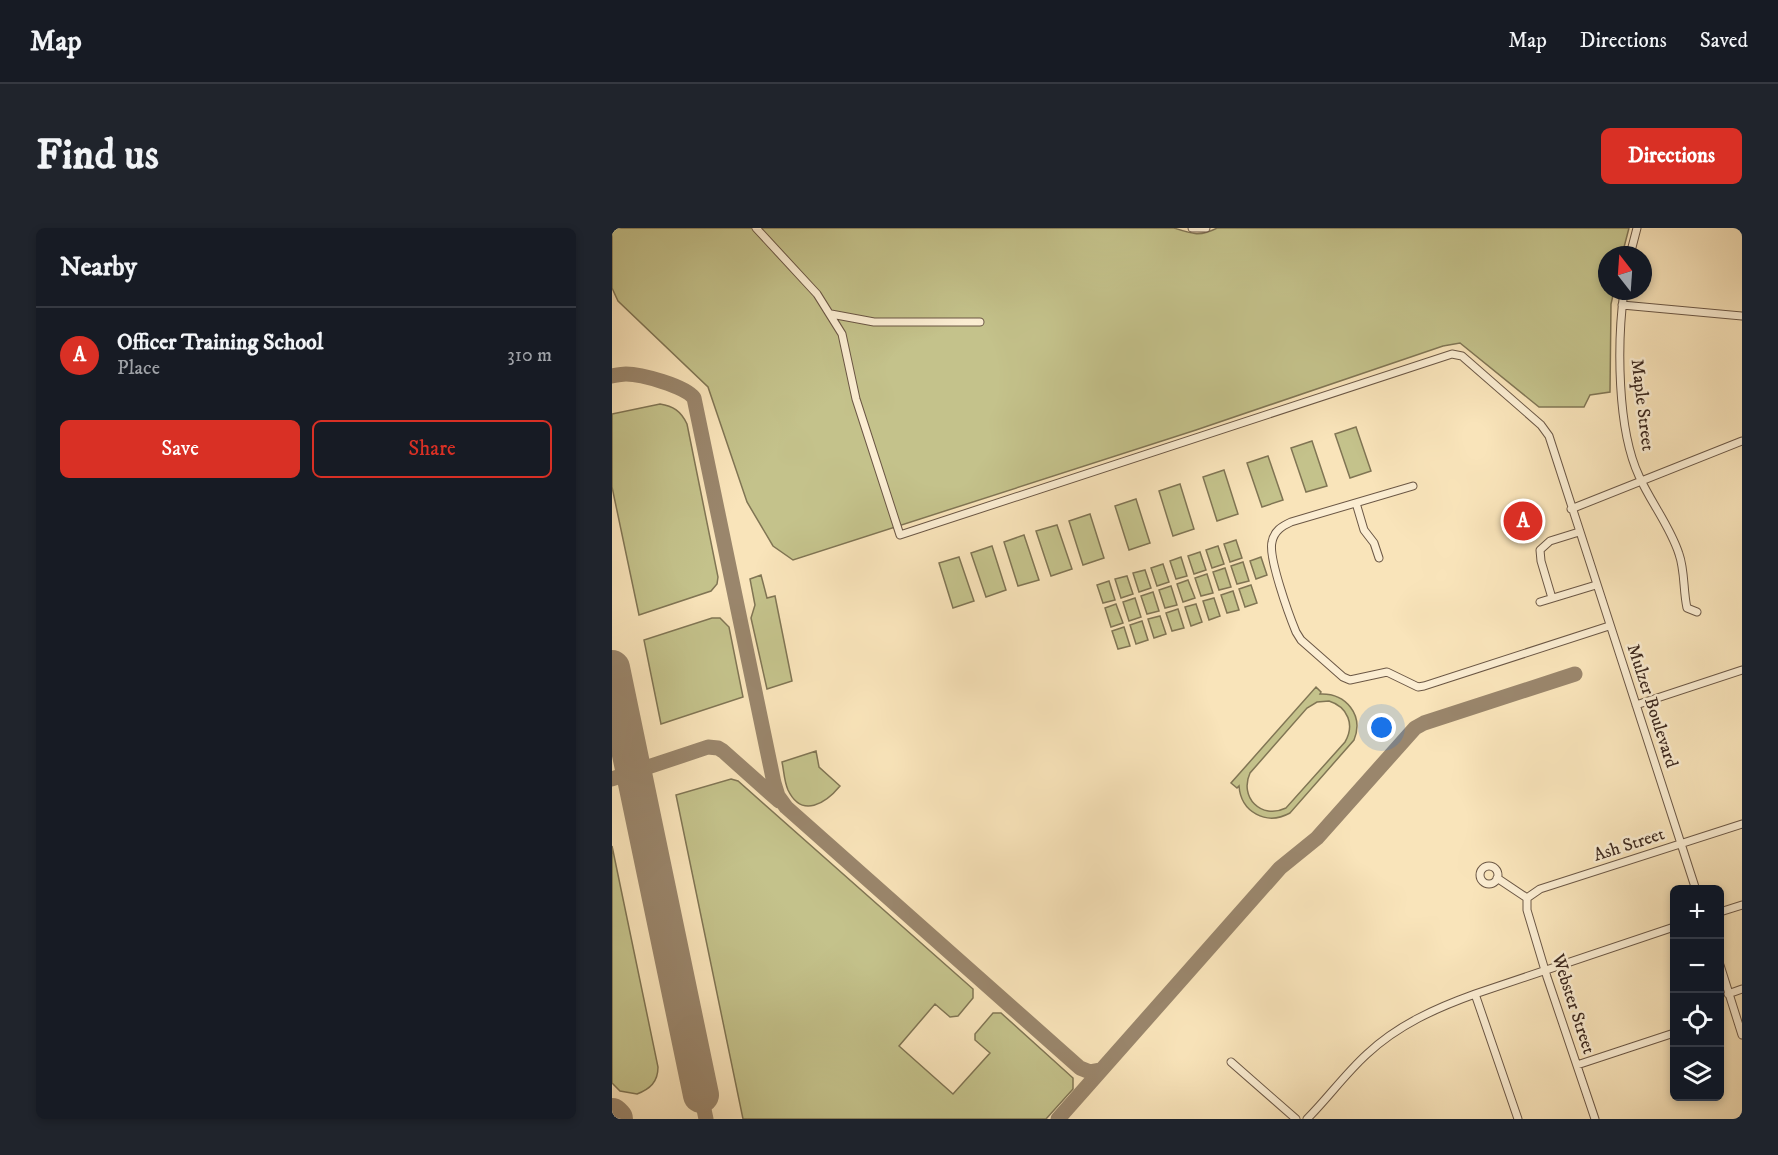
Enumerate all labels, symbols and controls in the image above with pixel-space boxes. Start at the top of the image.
text: Map [30,24,82,59]
text: Map [1508,28,1547,54]
text: Directions [1580,28,1667,54]
text: Saved [1700,28,1748,54]
button: Directions [1601,128,1742,184]
text: Find us [36,130,159,182]
north arrow [1598,246,1652,300]
text: Nearby [60,251,137,284]
text: Officer Training School [117,329,323,356]
text: A [73,343,86,368]
text: 310 m [507,343,552,368]
text: Place [117,356,160,381]
street label: Maple Street [1625,358,1659,452]
button: Save [60,420,300,478]
button: Share [312,420,552,478]
pin: A [1504,498,1542,544]
street label: Mulzer Boulevard [1622,641,1682,771]
your location [1367,713,1396,742]
street label: Ash Street [1591,823,1667,867]
map controls [1670,885,1724,1101]
button: + [1670,885,1724,939]
button: − [1670,939,1724,993]
street label: Webster Street [1546,950,1600,1057]
button: locate [1670,993,1724,1047]
button: layers [1670,1047,1724,1101]

